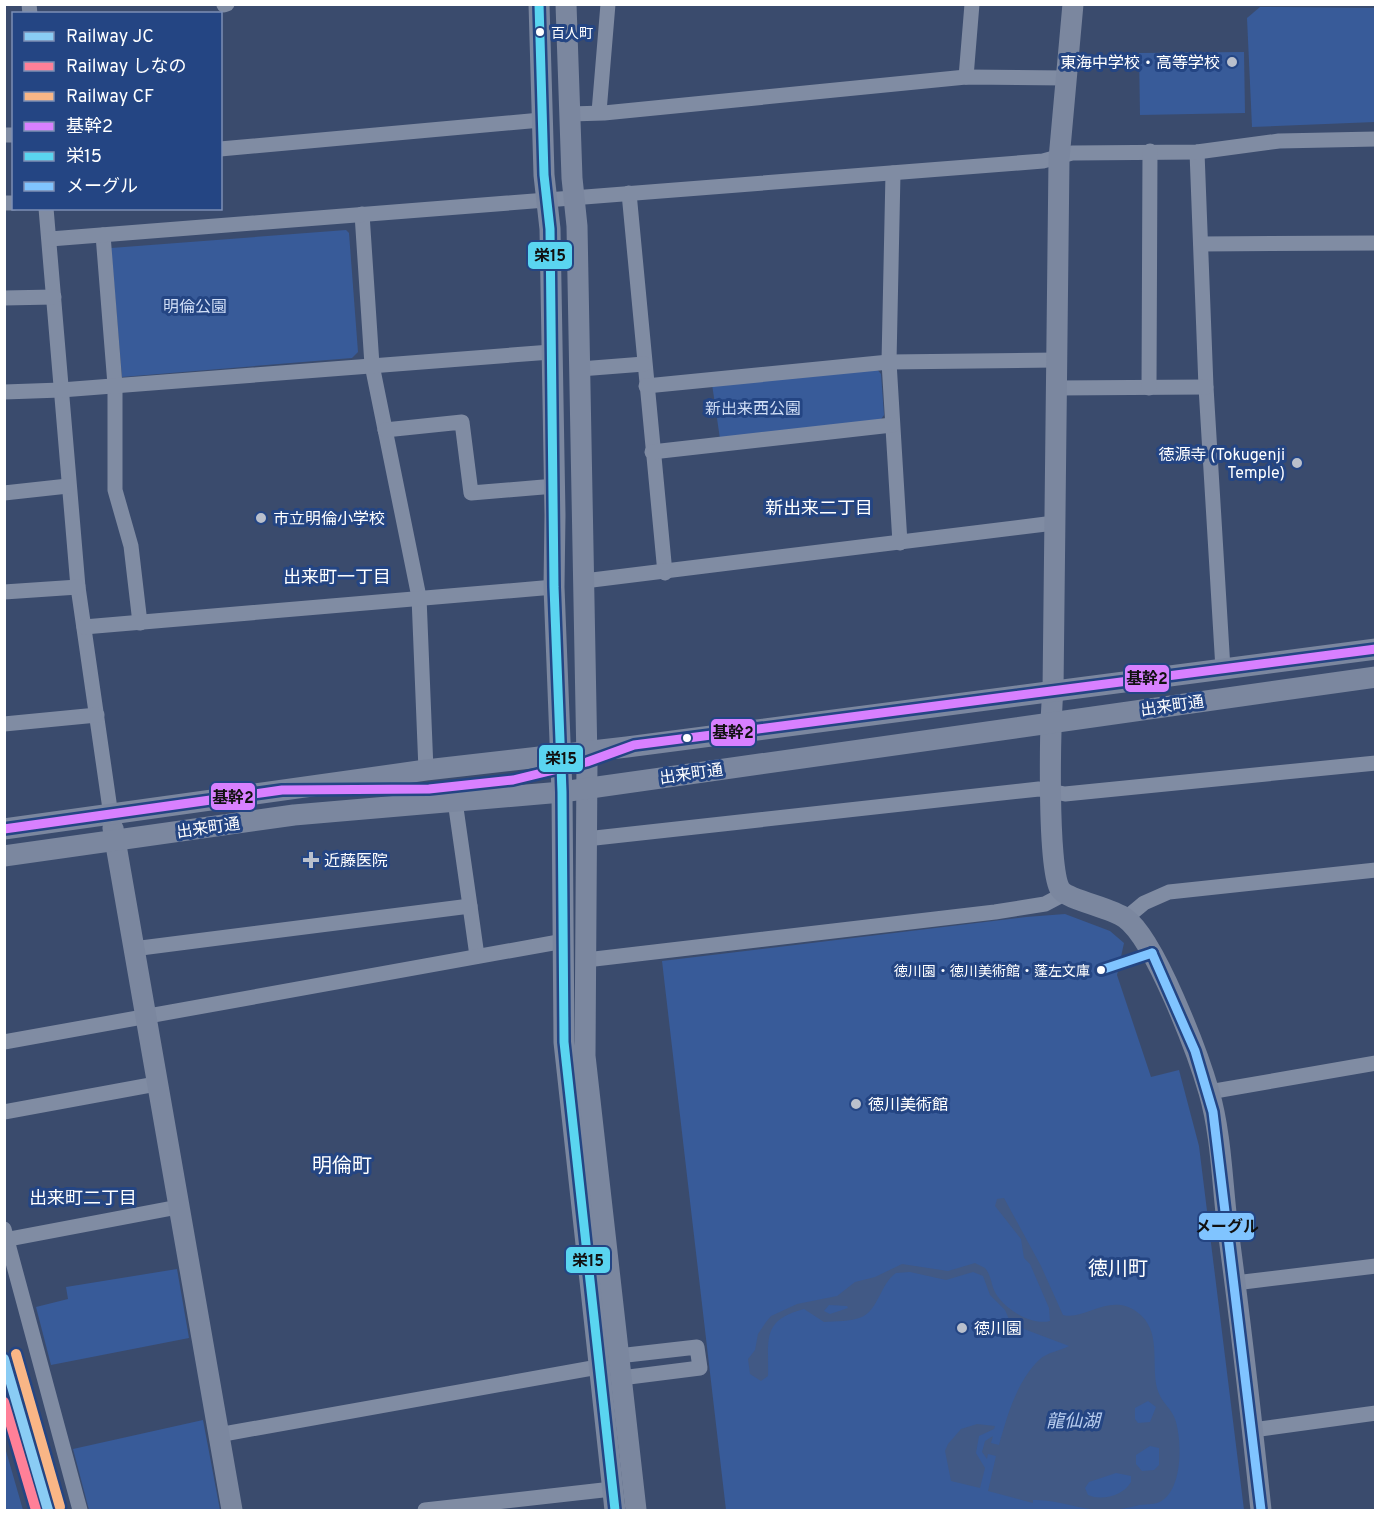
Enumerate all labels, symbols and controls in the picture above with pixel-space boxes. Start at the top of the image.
legend [12,12,222,210]
text: Railway JC [66,26,154,49]
marker: 百人町 [534,26,546,38]
place label: 百人町 [551,26,593,43]
place label: 東海中学校・高等学校 [1060,54,1220,74]
marker: 東海中学校・高等学校 [1225,55,1239,69]
text: Railway しなの [66,56,186,79]
text: Railway CF [66,86,154,109]
text: 基幹2 [66,116,113,139]
text: 栄15 [66,146,102,169]
text: メーグル [66,176,138,199]
line badge: 栄15 [527,241,573,270]
text: 栄15 [534,247,566,267]
park label: 明倫公園 [163,298,227,318]
park label: 新出来西公園 [705,400,801,420]
place label: 徳源寺 (Tokugenji Temple) [1158,446,1285,484]
marker: 徳源寺 (Tokugenji Temple) [1290,456,1304,470]
district label: 新出来二丁目 [765,498,873,521]
place label: 市立明倫小学校 [273,510,385,530]
marker: 市立明倫小学校 [254,511,268,525]
district label: 出来町一丁目 [283,567,391,590]
line badge: 基幹2 [1124,664,1170,693]
text: 基幹2 [1126,670,1168,690]
street label: 出来町通 [1139,693,1205,721]
line badge: 基幹2 [710,718,756,747]
text: 基幹2 [712,724,754,744]
unlabelled marker [681,732,693,744]
line badge: 栄15 [538,744,584,773]
text: 栄15 [545,750,577,770]
street label: 出来町通 [658,761,724,789]
line badge: 基幹2 [210,782,256,811]
text: 基幹2 [212,789,254,809]
street label: 出来町通 [175,815,241,843]
marker: 近藤医院 [302,851,320,869]
place label: 近藤医院 [324,852,388,872]
place label: 徳川園・徳川美術館・蓬左文庫 [894,963,1090,981]
marker: 徳川園・徳川美術館・蓬左文庫 [1095,964,1107,976]
place label: 徳川美術館 [868,1096,948,1116]
marker: 徳川美術館 [849,1097,863,1111]
district label: 明倫町 [312,1154,372,1180]
district label: 出来町二丁目 [29,1188,137,1211]
line badge: メーグル [1198,1212,1255,1241]
text: メーグル [1195,1217,1259,1238]
line badge: 栄15 [565,1246,611,1274]
text: 栄15 [572,1252,604,1272]
district label: 徳川町 [1088,1257,1148,1283]
place label: 徳川園 [974,1320,1022,1340]
marker: 徳川園 [955,1321,969,1335]
water label: 龍仙湖 [1046,1411,1103,1434]

